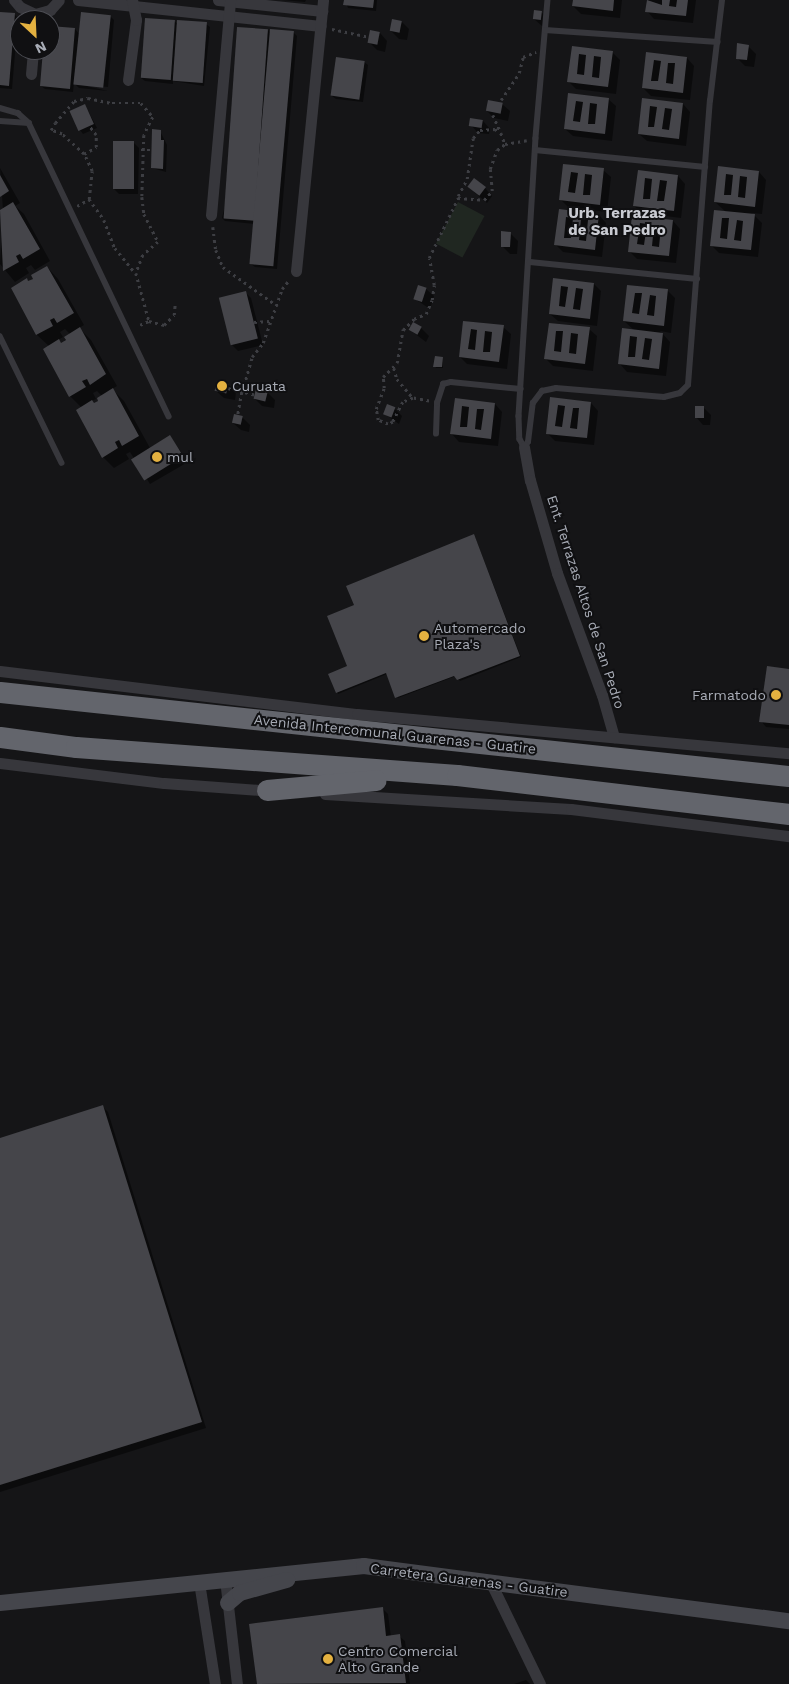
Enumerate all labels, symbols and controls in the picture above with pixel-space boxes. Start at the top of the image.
north arrow [10,10,60,60]
text: N [33,38,49,57]
district label: Urb. Terrazas de San Pedro [568,204,666,239]
place label: Curuata [232,378,286,394]
marker: Curuata [216,380,228,392]
place label: mul [167,449,193,465]
marker: mul [151,451,163,463]
street label: Ent. Terrazas Altos de San Pedro [543,493,629,711]
place label: Automercado Plaza's [434,620,526,652]
marker: Automercado Plaza's [418,630,430,642]
place label: Farmatodo [692,687,766,703]
marker: Farmatodo [770,689,782,701]
street label: Avenida Intercomunal Guarenas - Guatire [253,711,537,757]
street label: Carretera Guarenas - Guatire [369,1560,569,1600]
place label: Centro Comercial Alto Grande [338,1643,457,1675]
marker: Centro Comercial Alto Grande [322,1653,334,1665]

